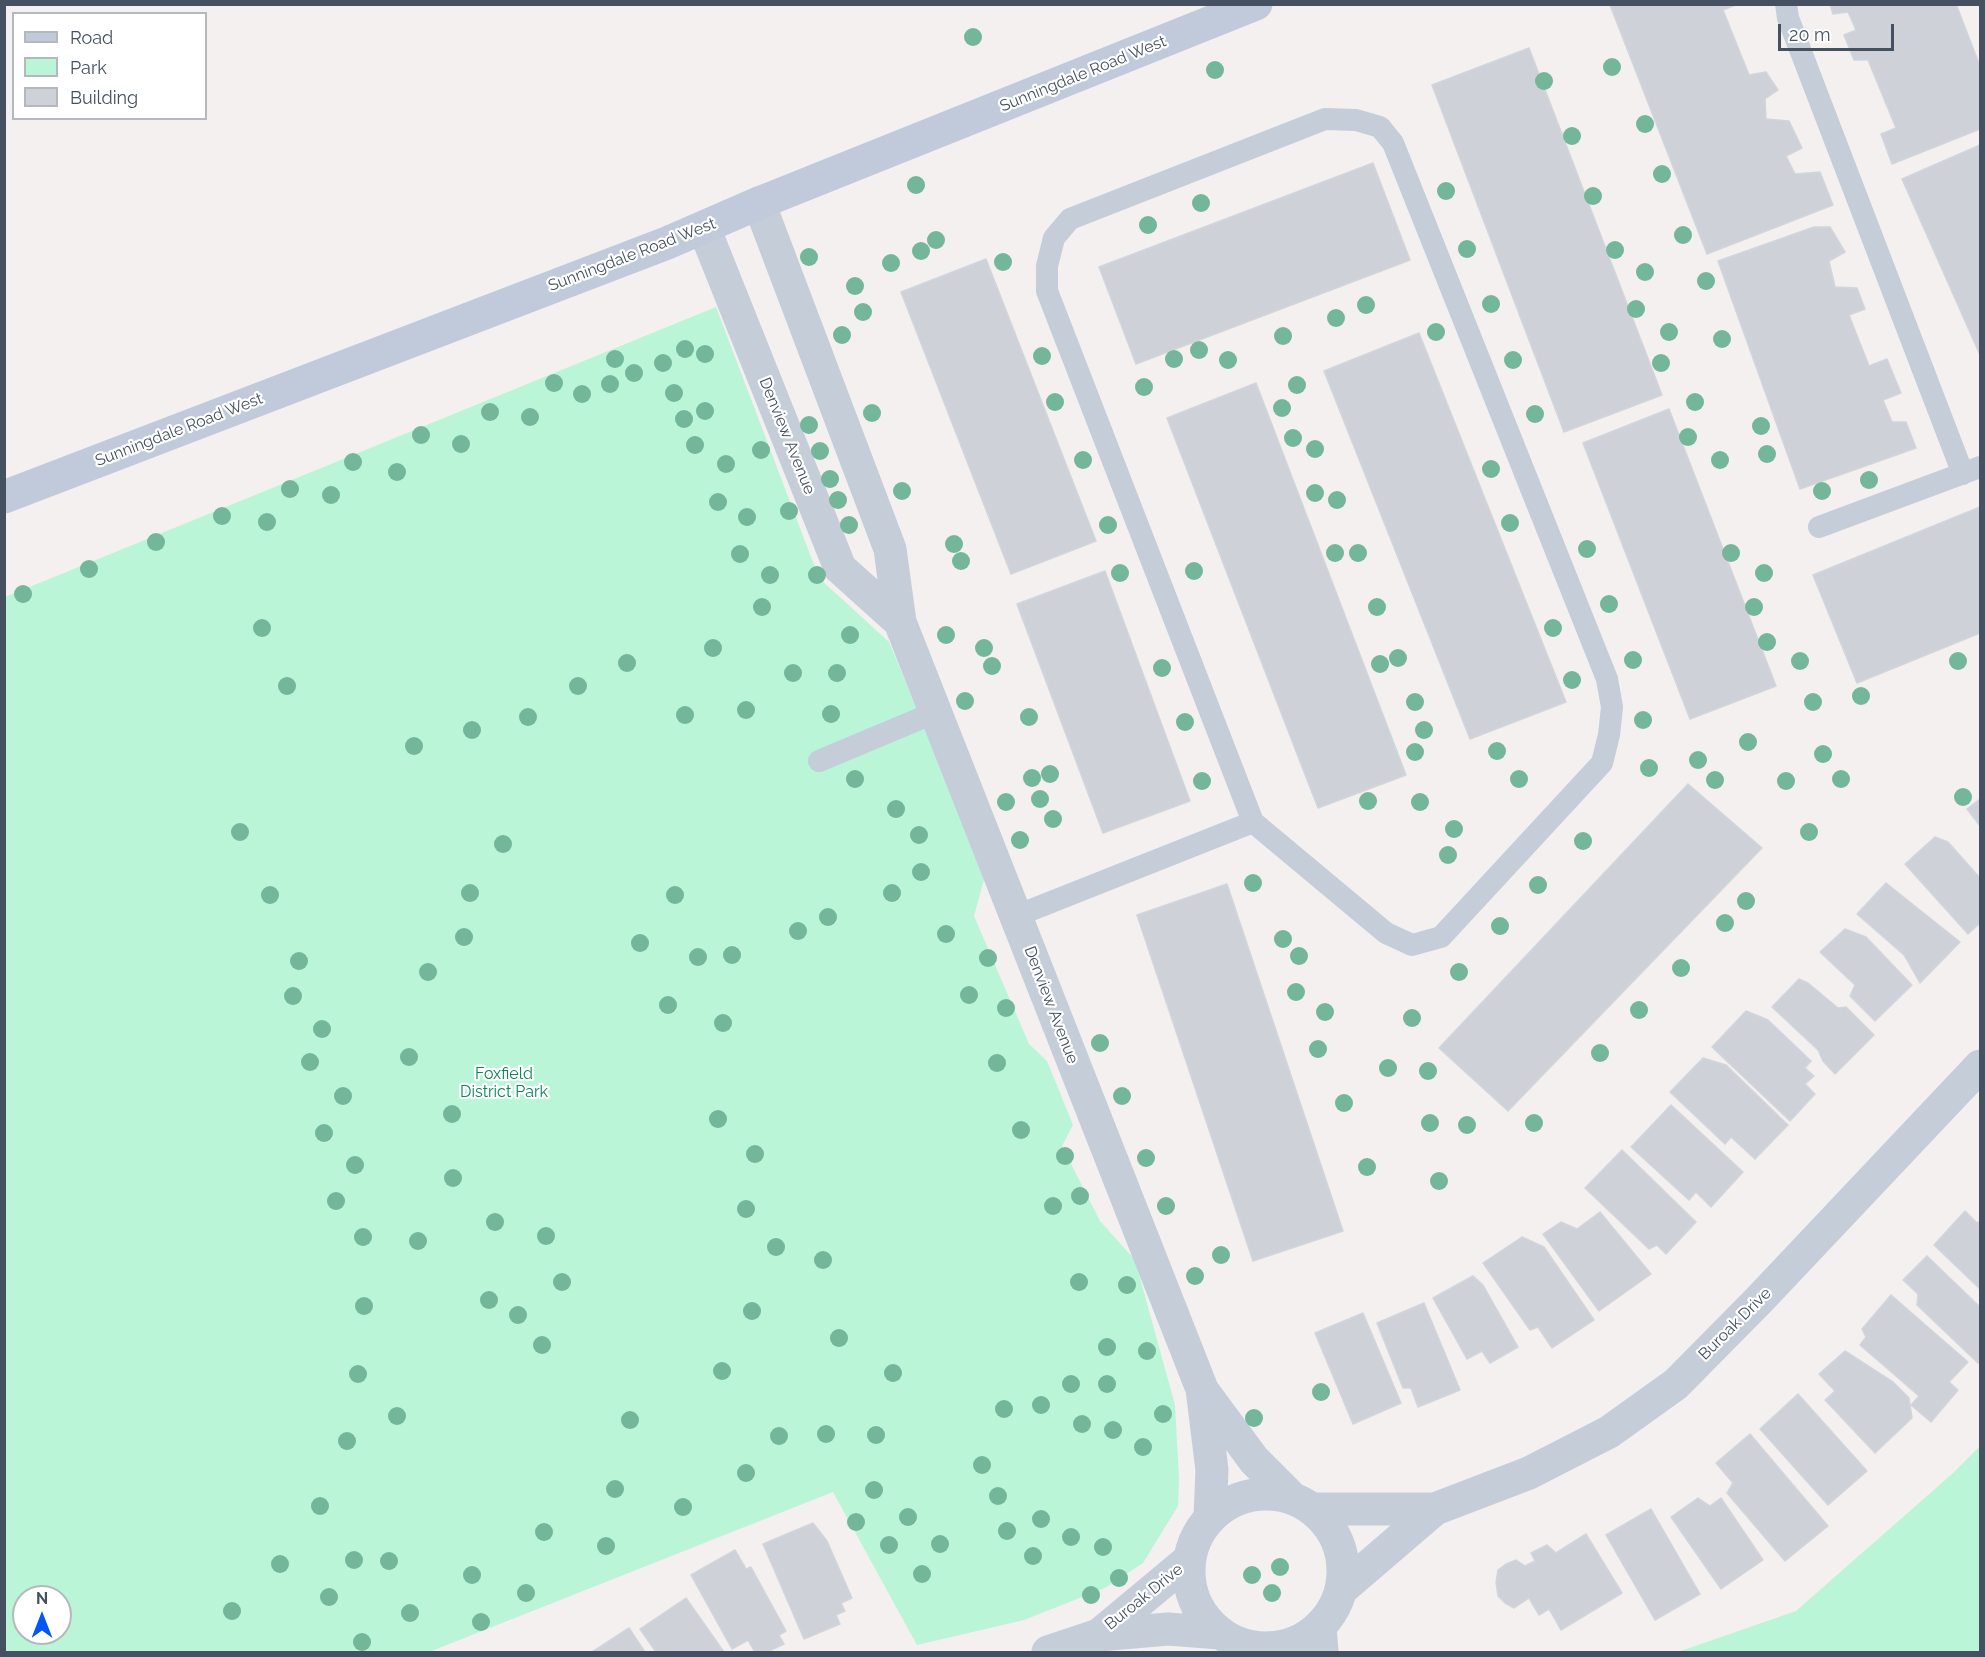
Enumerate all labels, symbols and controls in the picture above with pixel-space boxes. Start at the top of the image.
legend [12,12,207,120]
scale bar [1781,12,1896,50]
text: 20 m [1789,24,1831,45]
text: Road [70,27,113,48]
street label: Sunningdale Road West [997,32,1169,116]
text: Park [70,57,107,78]
text: Building [70,87,138,108]
street label: Sunningdale Road West [546,214,718,296]
street label: Denview Avenue [755,375,819,497]
street label: Sunningdale Road West [93,389,265,471]
street label: Denview Avenue [1020,943,1082,1067]
park label: Foxfield District Park [460,1064,548,1102]
street label: Buroak Drive [1695,1284,1775,1364]
street label: Buroak Drive [1101,1560,1187,1634]
north arrow [12,1585,72,1645]
text: N [36,1589,48,1608]

